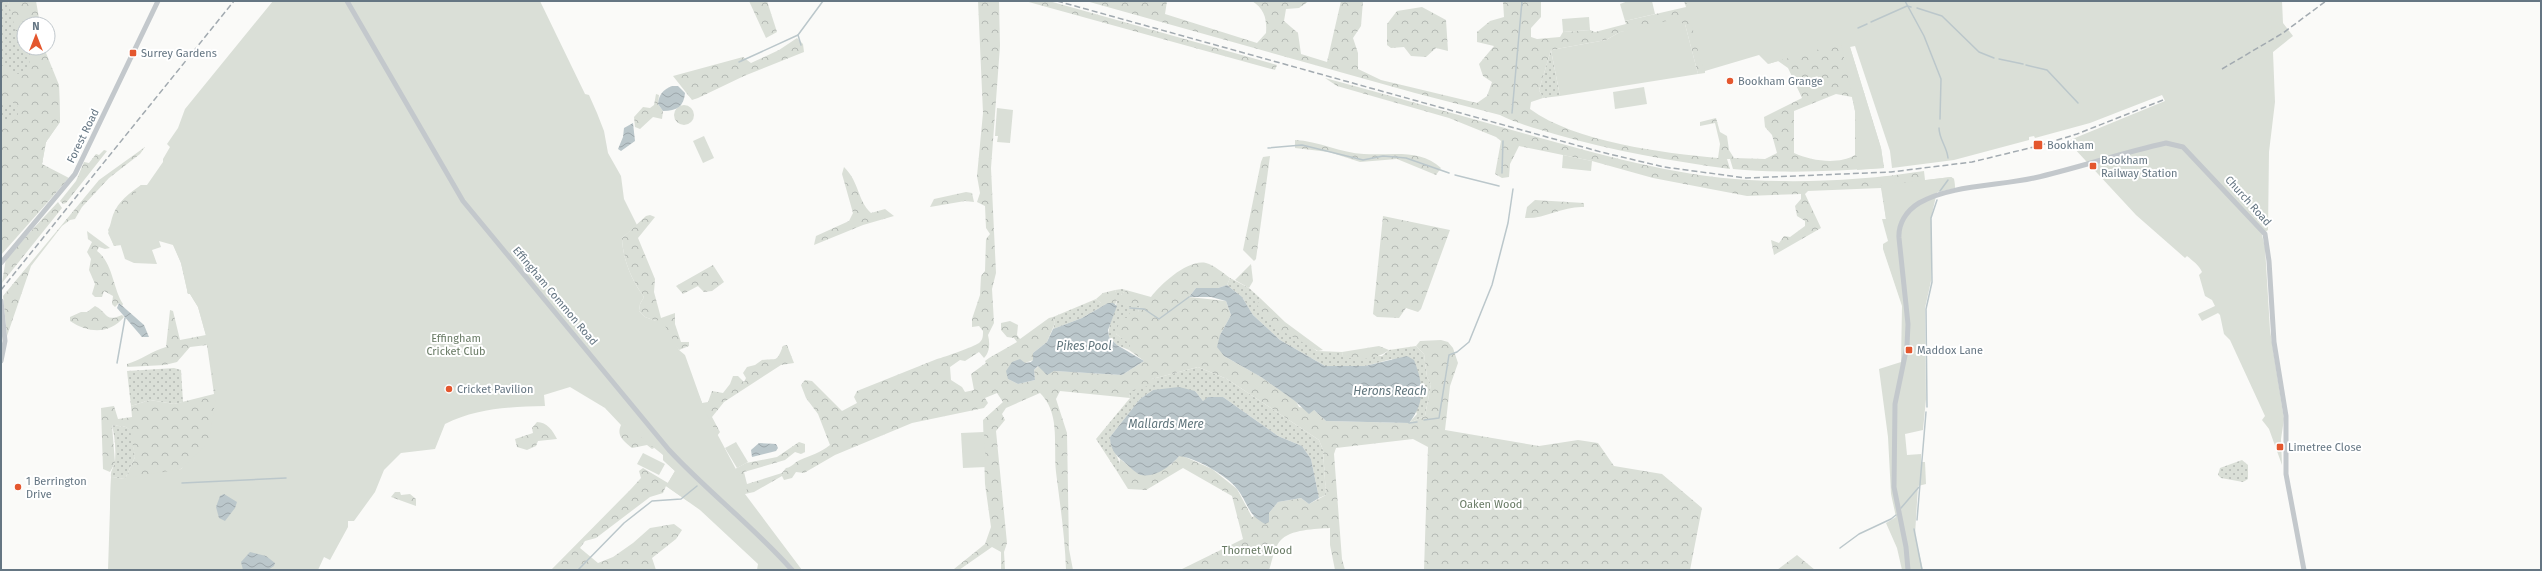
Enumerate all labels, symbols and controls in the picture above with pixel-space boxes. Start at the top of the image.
north arrow [16,16,56,56]
text: N [32,20,40,33]
place label: Surrey Gardens [141,47,217,60]
marker: Surrey Gardens [128,48,138,58]
place label: Bookham Grange [1738,75,1823,88]
marker: Bookham Grange [1725,76,1735,86]
street label: Forest Road [64,107,102,165]
marker: Bookham [2032,139,2044,151]
place label: Bookham [2047,139,2094,152]
place label: Bookham Railway Station [2101,154,2178,180]
marker: Bookham Railway Station [2088,161,2098,171]
street label: Church Road [2222,173,2274,229]
street label: Effingham Common Road [510,244,600,348]
park label: Effingham Cricket Club [426,332,486,358]
water label: Pikes Pool [1056,339,1112,353]
place label: Maddox Lane [1917,344,1983,357]
marker: Maddox Lane [1904,345,1914,355]
place label: Cricket Pavilion [457,383,533,396]
marker: Cricket Pavilion [444,384,454,394]
water label: Herons Reach [1353,384,1427,398]
water label: Mallards Mere [1128,417,1204,431]
place label: Limetree Close [2288,441,2362,454]
marker: Limetree Close [2275,442,2285,452]
place label: 1 Berrington Drive [26,475,87,501]
marker: 1 Berrington Drive [13,482,23,492]
park label: Oaken Wood [1460,498,1522,511]
park label: Thornet Wood [1222,544,1292,557]

